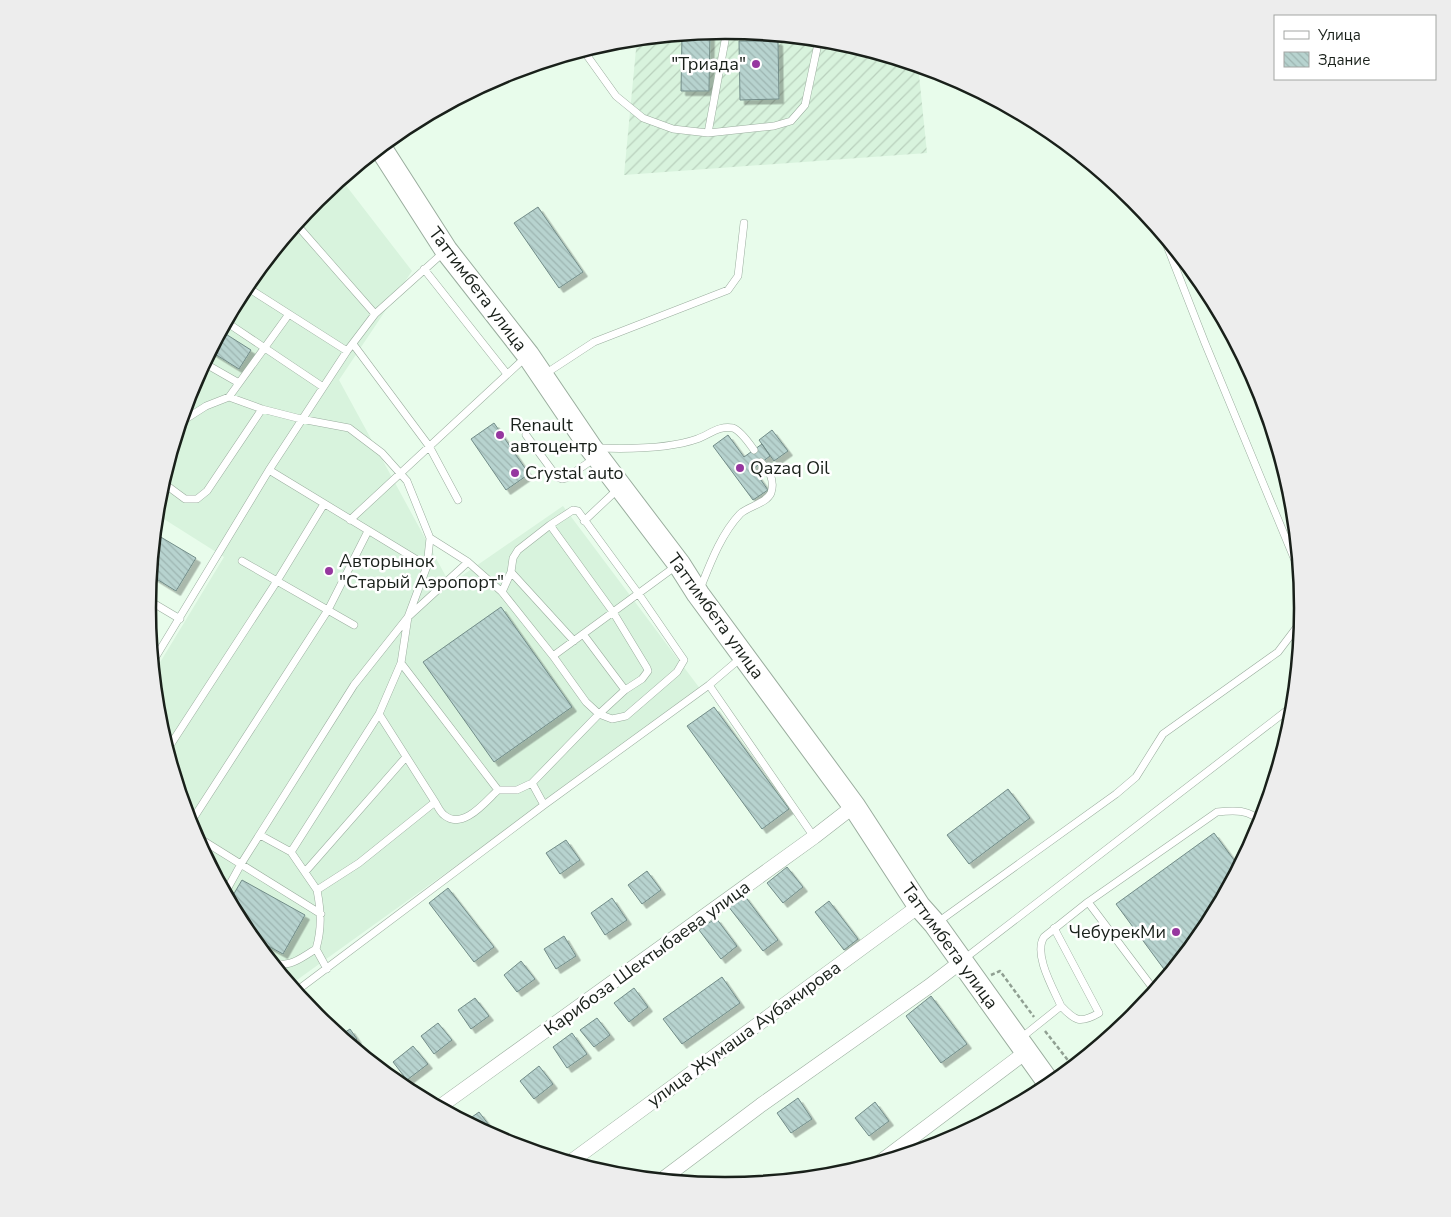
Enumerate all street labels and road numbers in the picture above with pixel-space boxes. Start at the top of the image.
street label: Таттимбета улица [423,222,533,356]
street label: Таттимбета улица [662,548,770,684]
street label: Карибоза Шектыбаева улица [539,875,755,1041]
street label: Таттимбета улица [896,878,1004,1014]
street label: улица Жумаша Аубакирова [642,956,846,1112]

